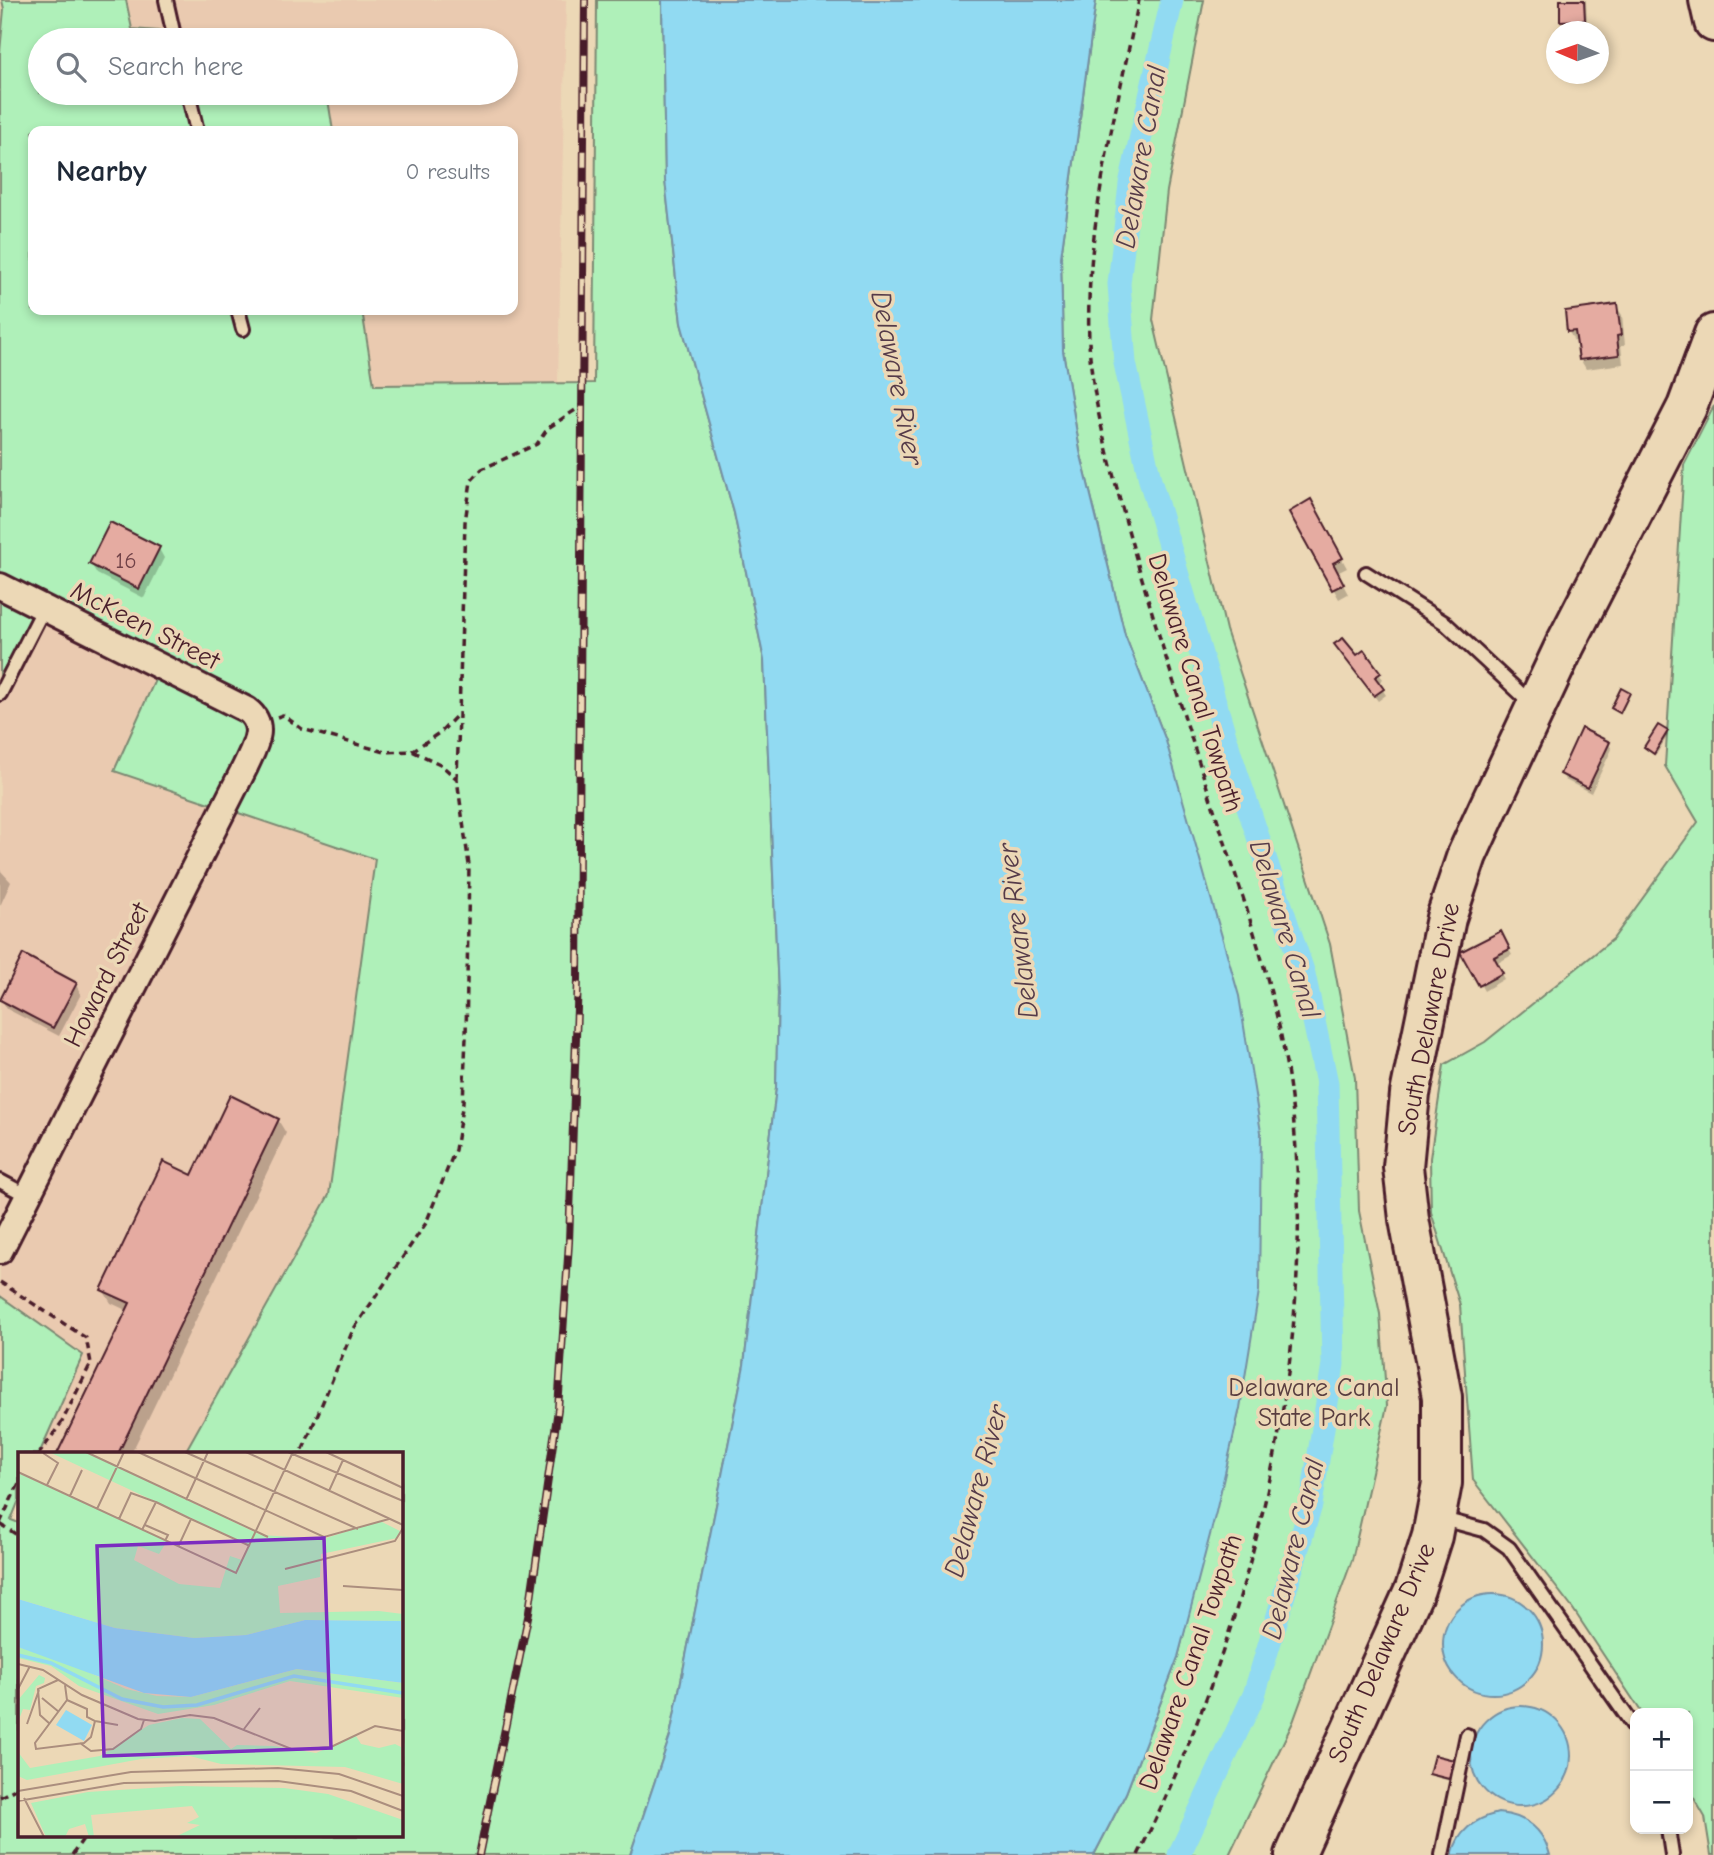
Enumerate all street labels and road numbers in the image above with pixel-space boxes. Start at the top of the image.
street label: Delaware Canal Towpath [1141,550,1249,816]
street label: McKeen Street [66,576,226,677]
street label: Howard Street [58,896,157,1052]
street label: South Delaware Drive [1392,900,1466,1138]
street label: Delaware Canal Towpath [1133,1530,1249,1794]
street label: South Delaware Drive [1322,1539,1442,1767]

